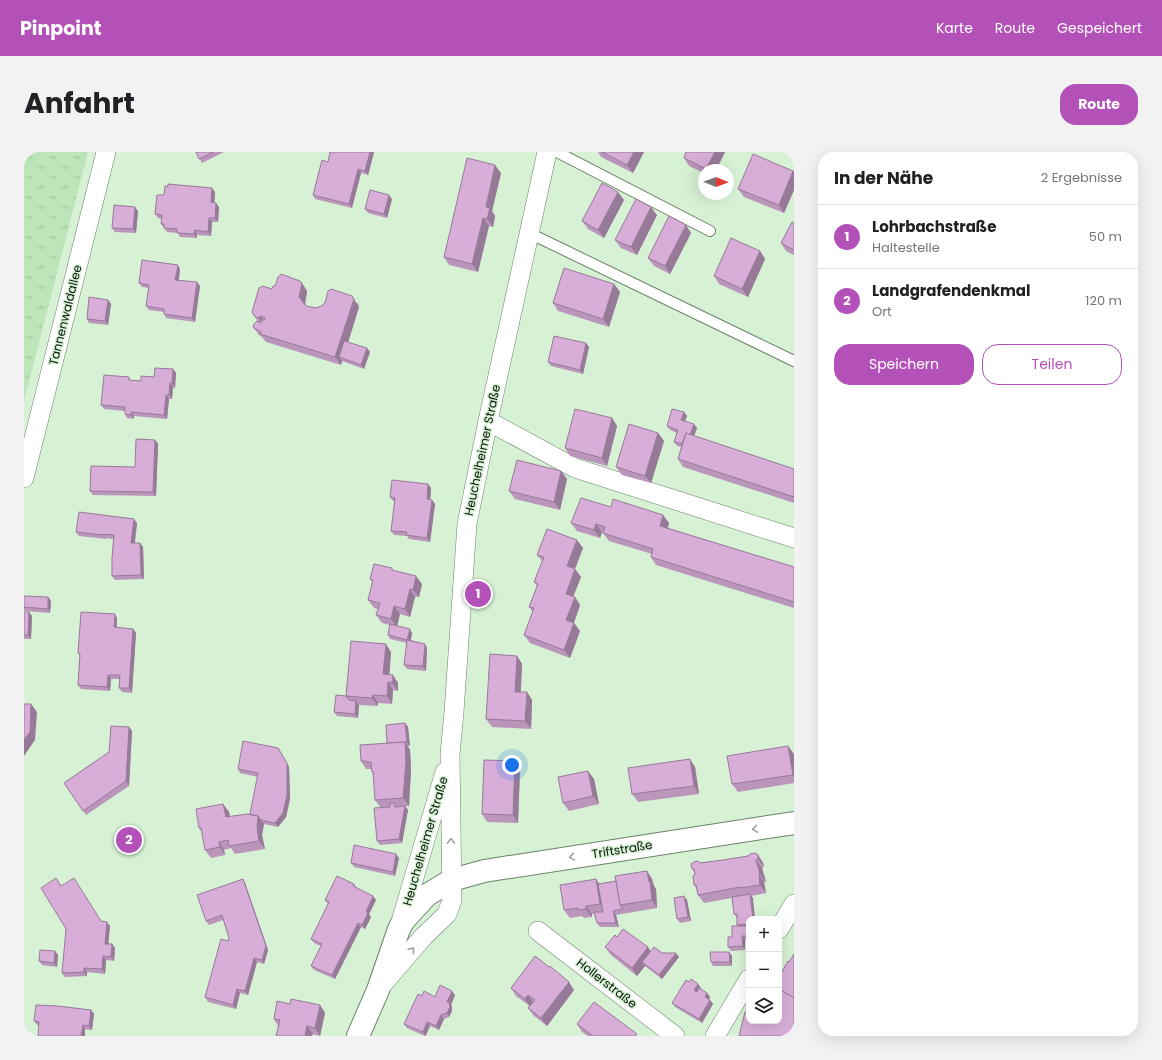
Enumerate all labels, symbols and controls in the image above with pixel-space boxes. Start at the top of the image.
text: Pinpoint [20,15,101,42]
text: Karte [936,18,973,38]
text: Route [995,18,1035,38]
text: Gespeichert [1057,18,1142,38]
text: Anfahrt [24,84,135,123]
button: Route [1060,84,1138,125]
north arrow [698,164,734,200]
text: In der Nähe [834,166,933,190]
text: 2 Ergebnisse [1041,168,1122,187]
text: Lohrbachstraße [872,216,997,237]
text: 1 [845,227,849,246]
text: 50 m [1089,227,1122,246]
text: Haltestelle [872,238,940,257]
street label: Tannenwaldallee [44,263,86,367]
text: Landgrafendenkmal [872,280,1030,301]
text: 2 [843,291,851,310]
text: 120 m [1085,291,1122,310]
text: Ort [872,302,892,321]
button: Speichern [834,344,974,385]
button: Teilen [982,344,1122,385]
street label: Heuchelheimer Straße [460,383,504,517]
pin: 1 [465,579,491,609]
your location [502,755,522,775]
street label: Heuchelheimer Straße [398,774,452,908]
one-way arrow [752,824,759,833]
pin: 2 [116,825,142,855]
street label: Triftstraße [591,836,653,862]
one-way arrow [447,838,455,844]
one-way arrow [569,852,575,861]
map controls [746,916,782,1024]
button: + [746,916,782,952]
one-way arrow [408,947,415,955]
button: − [746,952,782,988]
street label: Hollerstraße [573,954,641,1012]
button: layers [746,988,782,1024]

